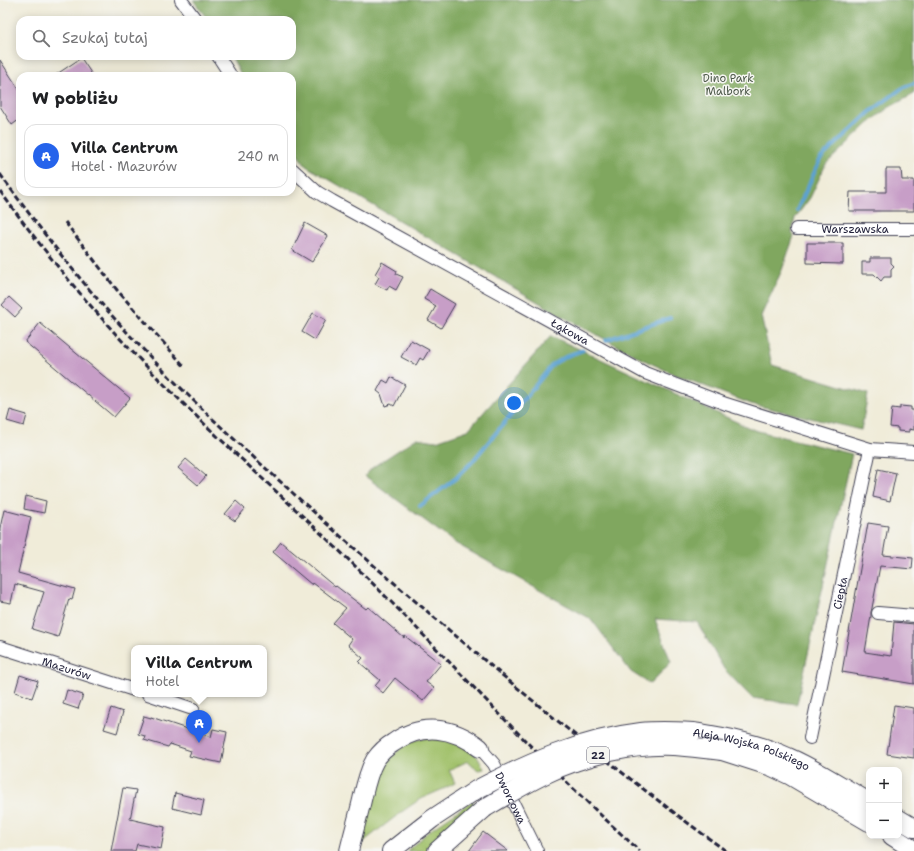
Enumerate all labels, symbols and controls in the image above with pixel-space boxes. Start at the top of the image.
search box [16,16,296,60]
icon: search [30,27,52,49]
text: Szukaj tutaj [62,28,148,48]
park label: Dino Park Malbork [703,71,753,99]
text: W pobliżu [32,87,118,109]
text: Villa Centrum [71,138,178,158]
text: A [41,148,51,165]
text: 240 m [237,148,279,165]
text: Hotel · Mazurów [71,158,177,175]
street label: Warszawska [821,222,889,237]
street label: Łąkowa [547,315,592,349]
your location [504,393,524,413]
street label: Ciepła [830,575,851,611]
popup [131,645,267,697]
text: Villa Centrum [146,653,252,673]
street label: Mazurów [40,654,93,684]
text: Hotel [146,673,179,690]
pin: A [186,710,212,743]
street label: Aleja Wojska Polskiego [692,725,813,774]
road number: 22 [587,747,609,763]
map controls [866,767,902,839]
button: + [866,767,902,803]
street label: Dworcowa [491,770,529,827]
button: − [866,803,902,839]

